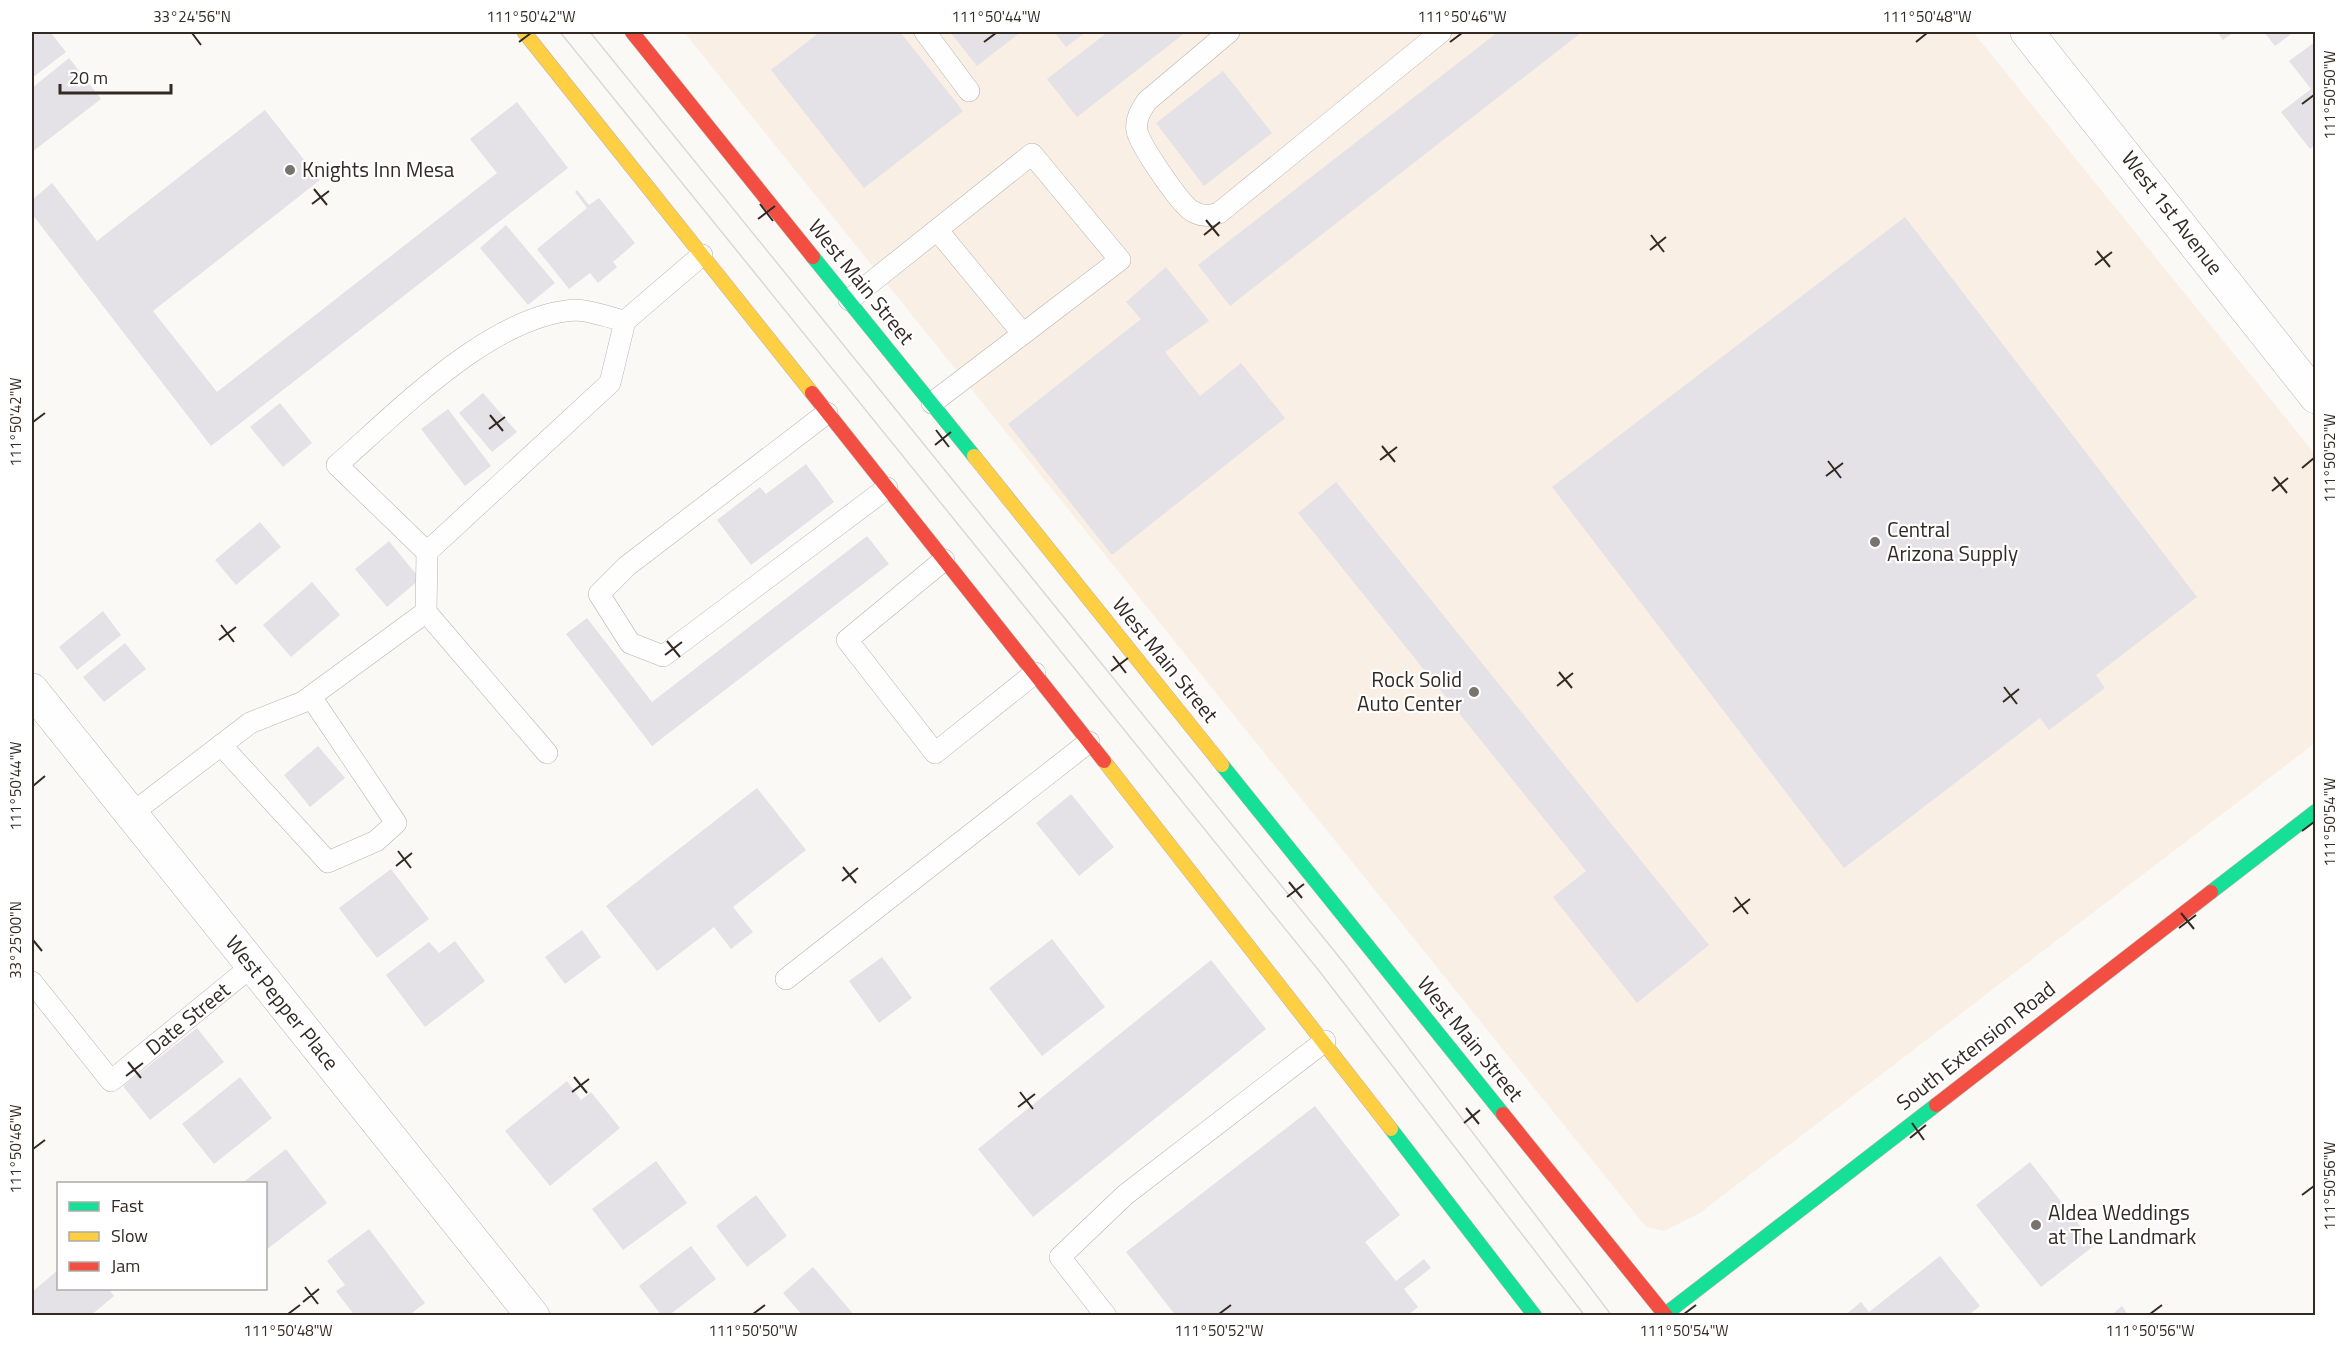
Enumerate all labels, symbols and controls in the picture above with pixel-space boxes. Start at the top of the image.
text: 33°24'56"N [153,5,231,28]
text: 111°50'42"W [486,5,576,28]
text: 111°50'44"W [951,5,1041,28]
text: 111°50'46"W [1417,5,1507,28]
text: 111°50'48"W [1882,5,1972,28]
text: 111°50'50"W [2318,50,2341,140]
scale bar [60,57,171,95]
text: 20 m [69,64,108,91]
street label: West 1st Avenue [2114,144,2231,281]
place label: Knights Inn Mesa [302,153,455,185]
marker: Knights Inn Mesa [283,163,297,177]
street label: West Main Street [801,212,923,352]
text: 111°50'42"W [4,377,27,467]
text: 111°50'52"W [2318,413,2341,503]
place label: Central Arizona Supply [1887,513,2018,569]
marker: Central Arizona Supply [1868,535,1882,549]
street label: West Main Street [1105,590,1227,730]
place label: Rock Solid Auto Center [1357,663,1462,719]
marker: Rock Solid Auto Center [1467,685,1481,699]
text: 111°50'44"W [4,741,27,831]
text: 111°50'54"W [2318,777,2341,867]
text: 33°25'00"N [4,901,27,979]
street label: West Pepper Place [218,928,347,1077]
street label: West Main Street [1410,969,1532,1109]
street label: South Extension Road [1889,973,2062,1118]
street label: Date Street [138,974,237,1062]
text: 111°50'46"W [4,1104,27,1194]
text: 111°50'56"W [2318,1141,2341,1231]
legend [57,1182,267,1290]
text: Fast [111,1192,144,1219]
place label: Aldea Weddings at The Landmark [2048,1196,2196,1252]
marker: Aldea Weddings at The Landmark [2029,1218,2043,1232]
text: Slow [111,1222,148,1249]
text: Jam [111,1252,140,1279]
text: 111°50'48"W [243,1319,333,1342]
text: 111°50'50"W [708,1319,798,1342]
text: 111°50'52"W [1174,1319,1264,1342]
text: 111°50'54"W [1639,1319,1729,1342]
text: 111°50'56"W [2105,1319,2195,1342]

